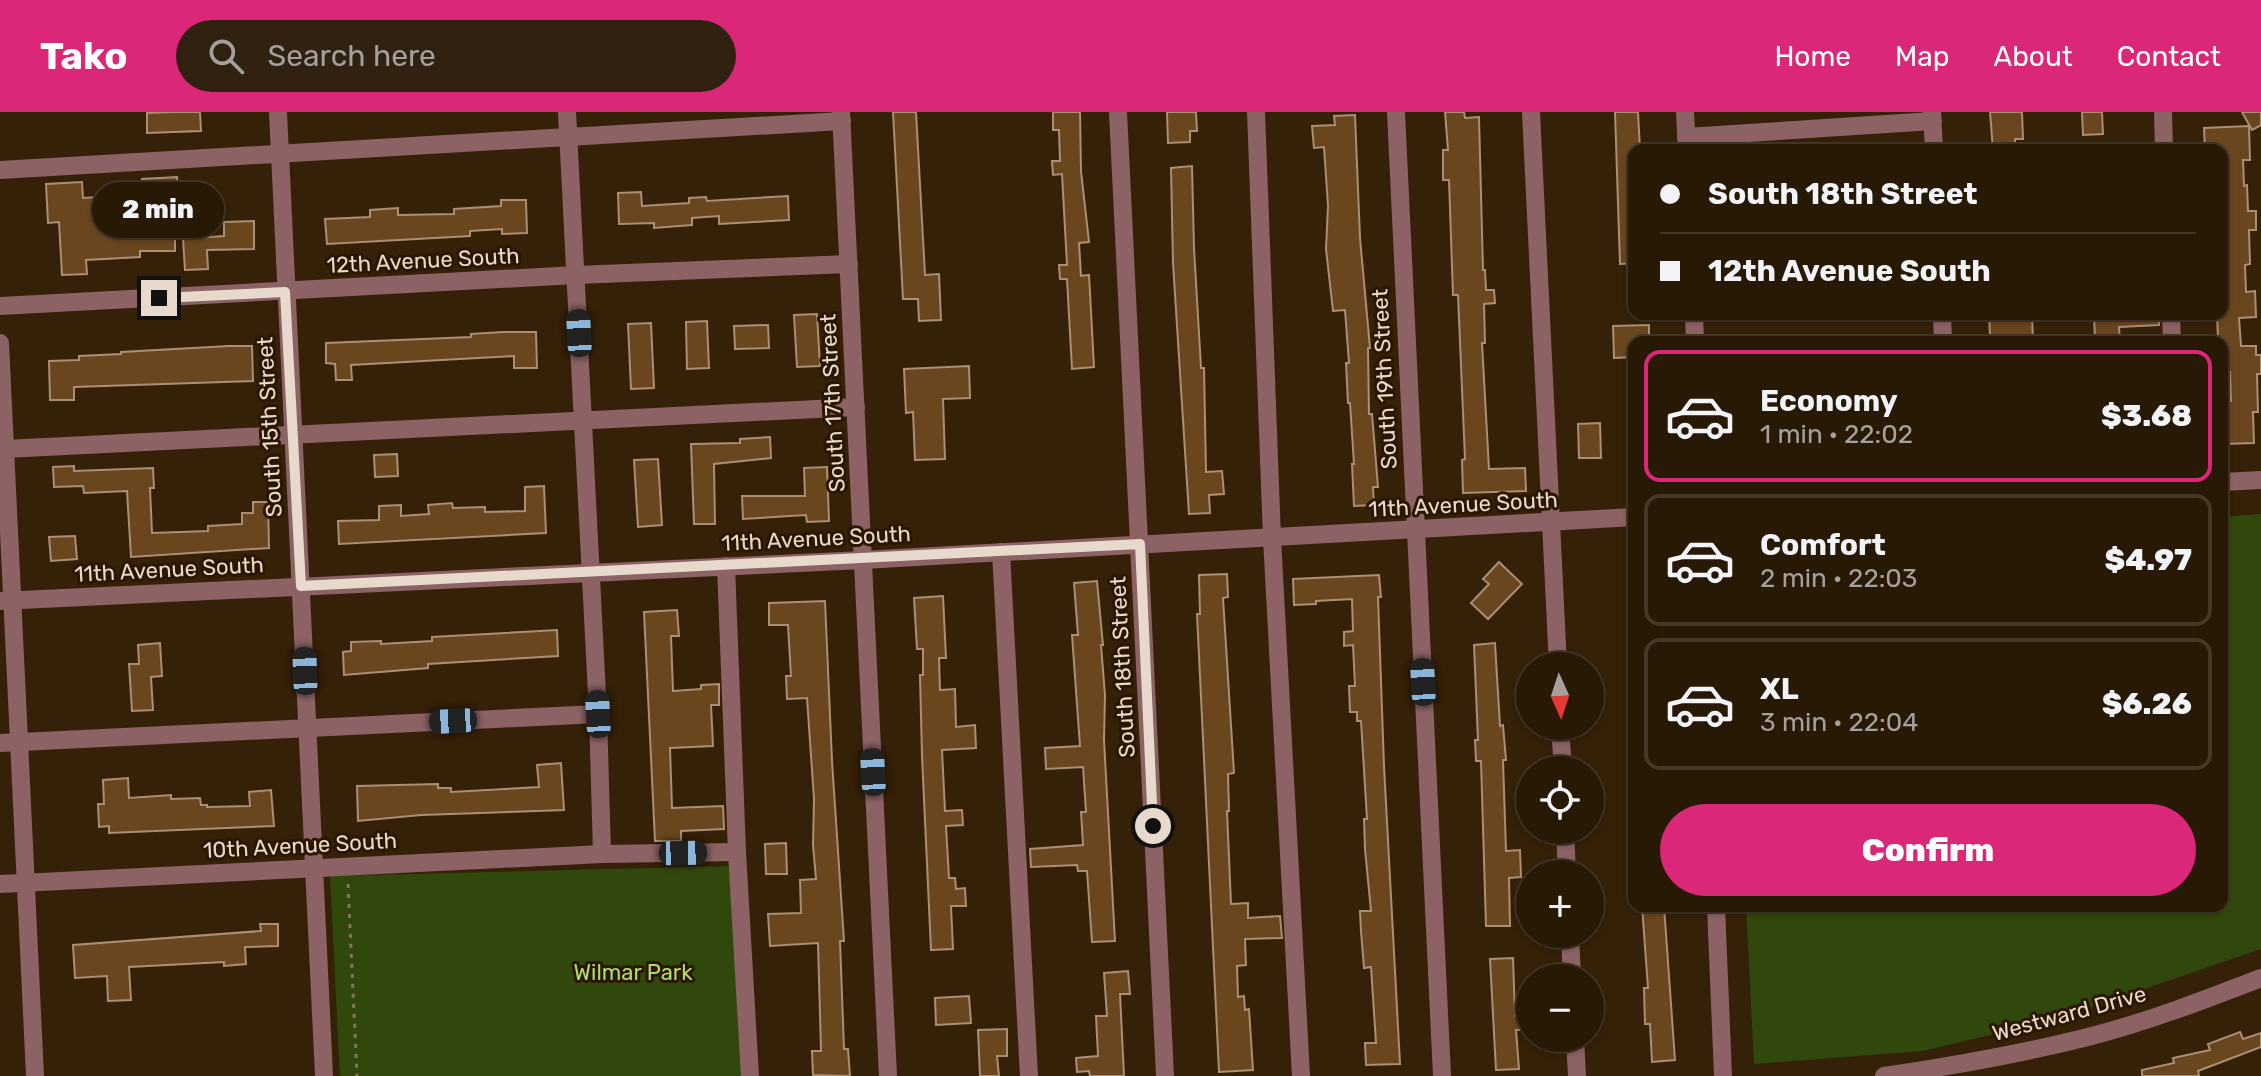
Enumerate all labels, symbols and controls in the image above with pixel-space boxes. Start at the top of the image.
search box [176,20,736,92]
text: Tako [40,33,128,79]
icon: search [204,34,248,78]
text: Search here [268,38,436,74]
text: Home [1774,40,1851,73]
text: Map [1895,40,1949,73]
text: About [1993,40,2073,73]
text: Contact [2117,40,2221,73]
text: South 18th Street [1708,176,1977,212]
callout: 2 min [93,182,225,238]
text: 2 min [122,194,194,225]
street label: 12th Avenue South [326,242,520,279]
text: 12th Avenue South [1708,253,1991,289]
route end [141,280,177,316]
street label: South 19th Street [1366,288,1403,470]
car [566,308,592,358]
street label: South 17th Street [814,313,851,493]
street label: South 15th Street [251,336,288,518]
icon: car [1664,380,1736,452]
text: Economy [1760,383,1898,419]
text: $3.68 [2101,398,2192,434]
text: 1 min · 22:02 [1760,419,1913,450]
street label: 11th Avenue South [1368,486,1558,523]
street label: 11th Avenue South [721,520,911,557]
icon: car [1664,524,1736,596]
text: Comfort [1760,527,1886,563]
text: $4.97 [2105,542,2192,578]
street label: 11th Avenue South [74,551,264,588]
text: 2 min · 22:03 [1760,563,1917,594]
street label: South 18th Street [1104,575,1141,758]
car [292,647,318,695]
north arrow [1516,652,1604,740]
map controls [1516,652,1604,1052]
car [1410,657,1436,707]
icon: car [1664,668,1736,740]
text: XL [1760,671,1799,707]
text: $6.26 [2102,686,2192,722]
car [585,689,611,739]
text: 3 min · 22:04 [1760,707,1918,738]
car [428,708,478,734]
car [860,747,886,797]
button: locate [1516,756,1604,844]
button: Confirm [1660,804,2196,896]
route start [1135,808,1171,844]
street label: 10th Avenue South [202,827,398,864]
car [659,841,707,865]
button: + [1516,860,1604,948]
park label: Wilmar Park [573,959,693,986]
button: − [1516,964,1604,1052]
street label: Westward Drive [1989,980,2149,1047]

